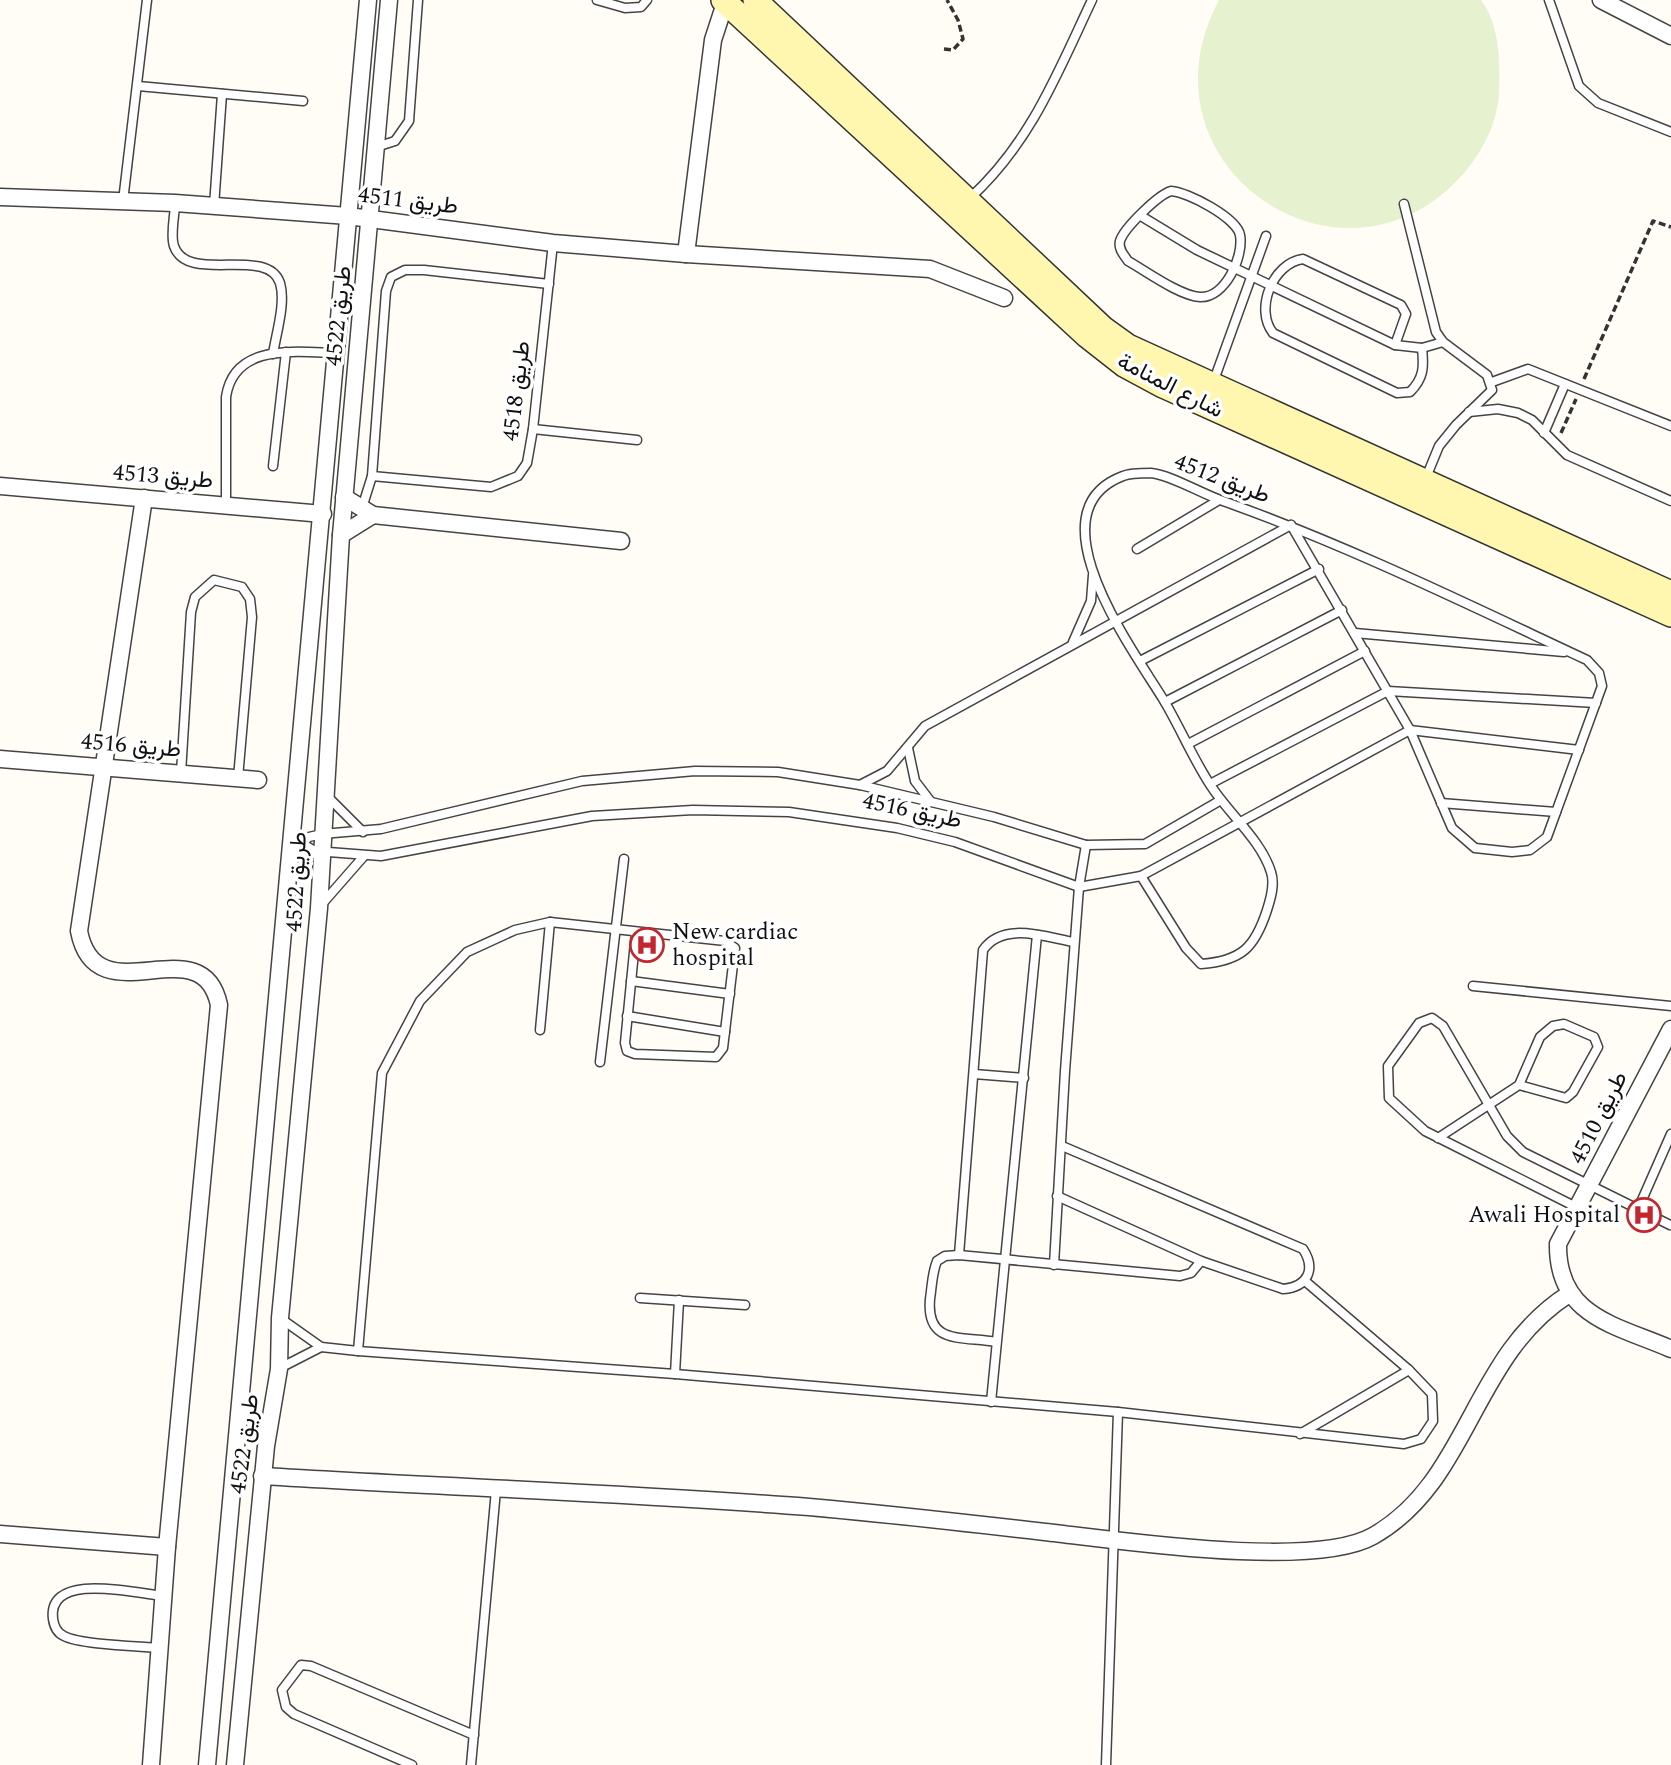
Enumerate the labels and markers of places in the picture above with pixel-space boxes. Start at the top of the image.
place label: New cardiac hospital [672,915,798,976]
hospital icon: New cardiac hospital [628,926,666,964]
hospital icon: Awali Hospital [1625,1196,1663,1234]
place label: Awali Hospital [1468,1198,1620,1233]

